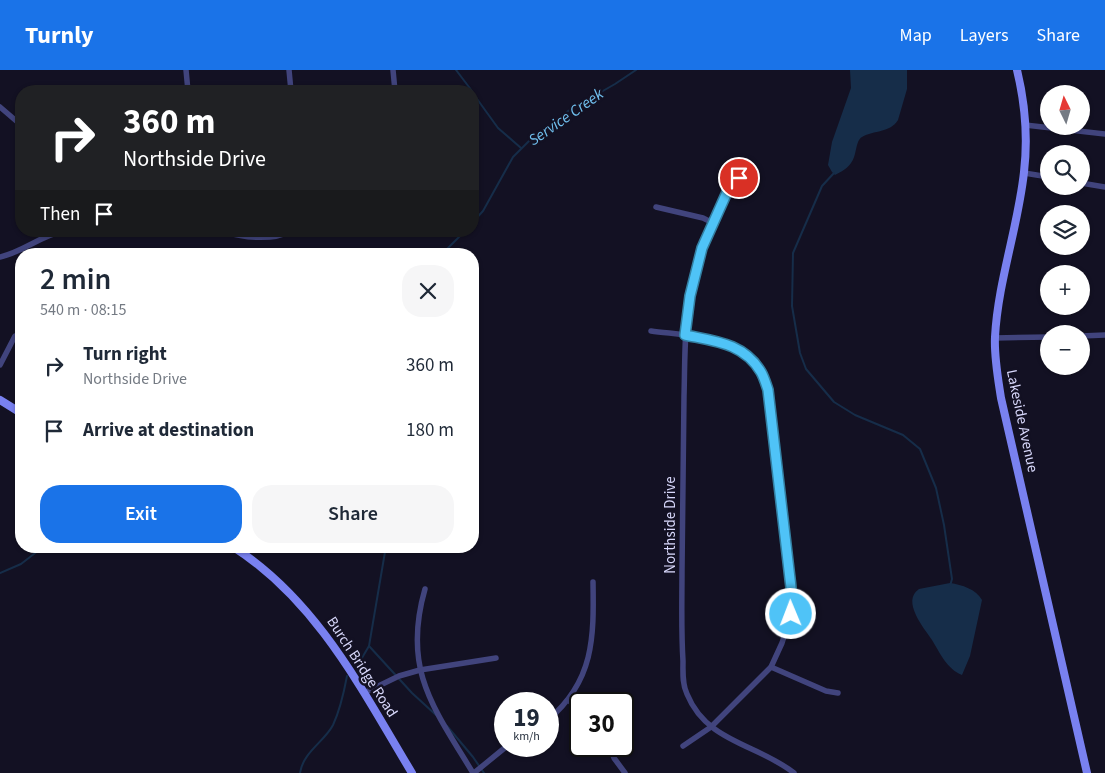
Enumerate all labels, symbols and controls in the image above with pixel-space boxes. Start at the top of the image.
text: Turnly [25,18,94,53]
text: Map [900,23,932,48]
text: Layers [960,23,1009,48]
text: Share [1037,23,1080,48]
water label: Service Creek [524,83,608,151]
north arrow [1040,85,1090,135]
map controls [1040,85,1090,375]
text: 360 m [123,97,215,147]
icon: right [40,105,105,170]
text: Northside Drive [123,143,266,175]
button: search [1040,145,1090,195]
pin [718,157,760,199]
icon: arrive [725,164,753,192]
icon: arrive [90,200,118,228]
text: Then [40,201,80,228]
button: layers [1040,205,1090,255]
text: 2 min [40,258,111,301]
button: close [402,265,454,317]
button: + [1040,265,1090,315]
text: 540 m · 08:15 [40,299,127,321]
button: − [1040,325,1090,375]
text: Turn right [83,341,167,368]
icon: right [40,352,68,380]
text: 360 m [406,352,454,379]
text: Northside Drive [83,368,187,390]
street label: Lakeside Avenue [1001,368,1043,474]
icon: arrive [40,417,68,445]
text: Arrive at destination [83,417,254,444]
text: 180 m [406,417,454,444]
street label: Northside Drive [660,476,681,574]
button: Exit [40,485,242,543]
button: Share [252,485,454,543]
position arrow [764,587,816,639]
street label: Burch Bridge Road [322,613,402,721]
speed limit sign: 30 [569,692,634,757]
text: 19 [513,700,540,736]
text: km/h [513,728,540,745]

